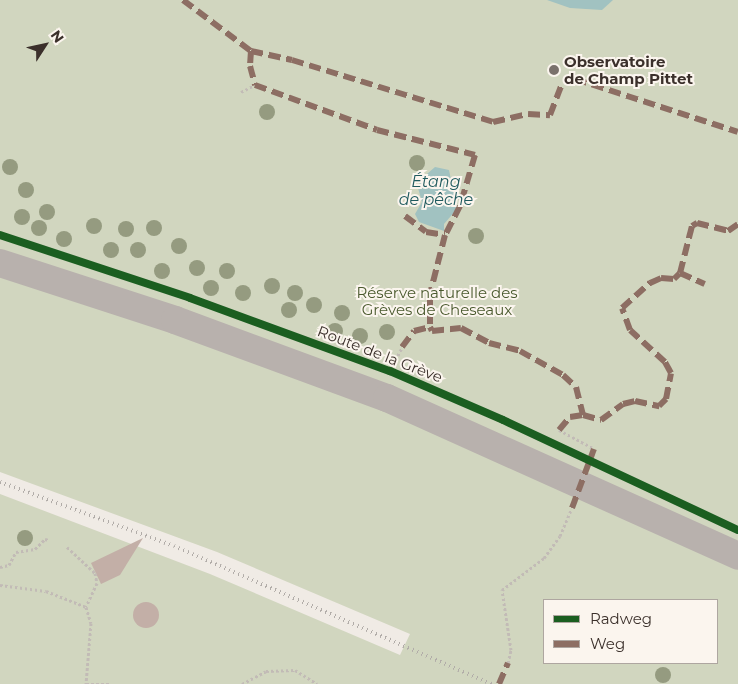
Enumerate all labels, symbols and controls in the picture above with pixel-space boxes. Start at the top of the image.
north arrow [20,20,70,70]
text: N [47,27,68,46]
place label: Observatoire de Champ Pittet [564,52,693,87]
marker: Observatoire de Champ Pittet [548,64,560,76]
water label: Étang de pêche [399,172,473,210]
park label: Réserve naturelle des Grèves de Cheseaux [356,283,518,318]
street label: Route de la Grève [315,322,445,386]
legend [543,599,718,664]
text: Radweg [590,609,652,628]
text: Weg [590,634,625,653]

